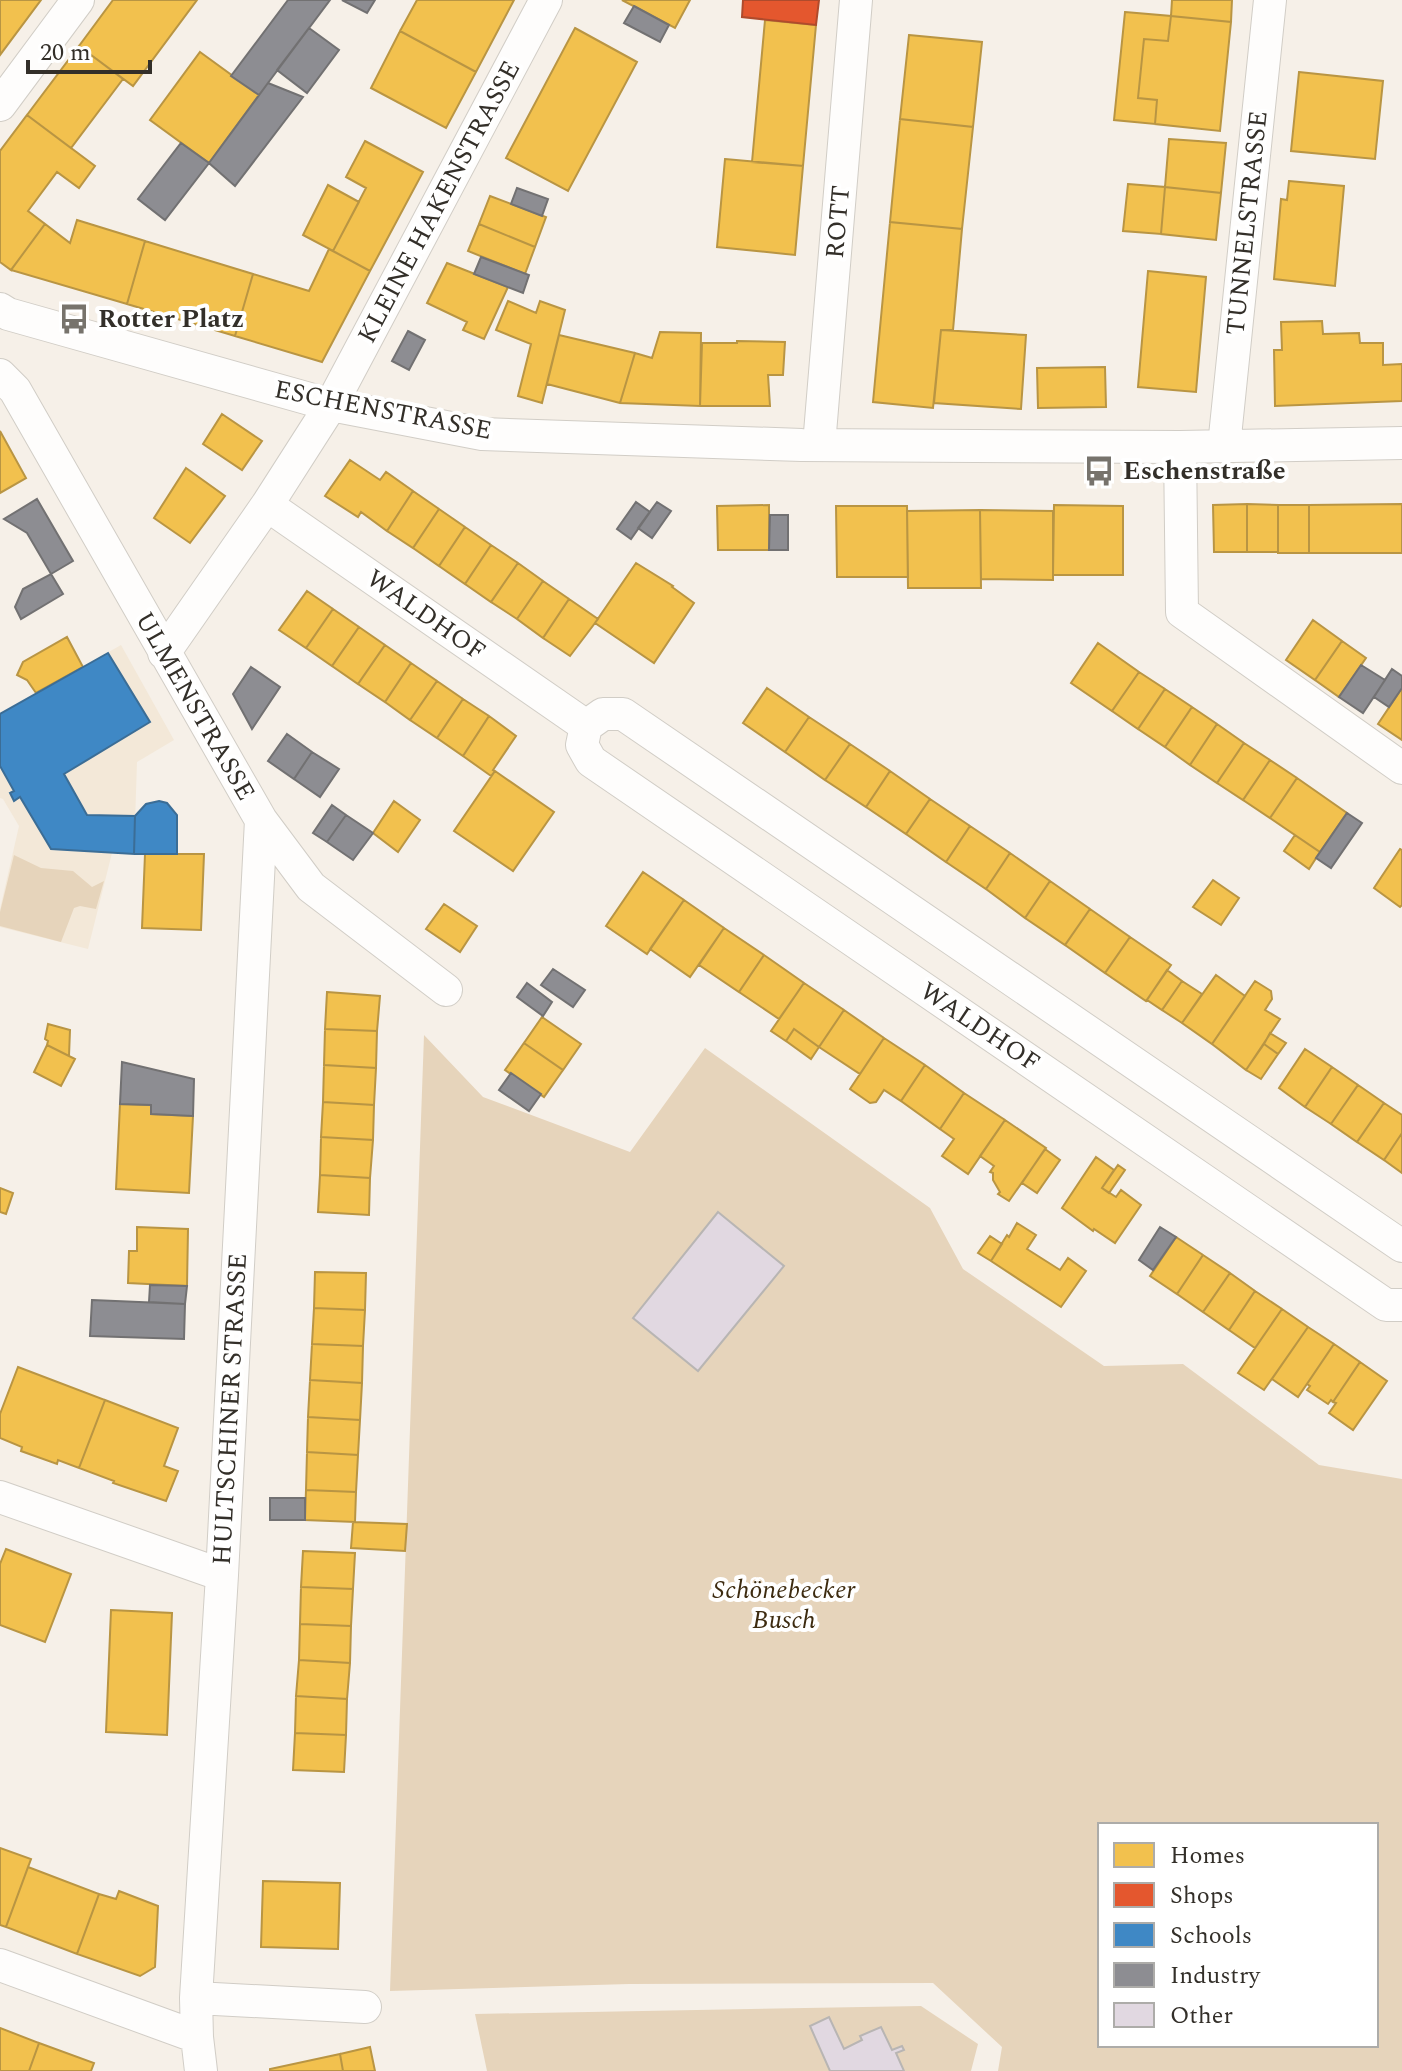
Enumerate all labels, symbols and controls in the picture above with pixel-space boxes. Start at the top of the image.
scale bar [28,24,150,74]
text: 20 m [40,35,91,71]
street label: KLEINE HAKENSTRASSE [347,53,531,351]
street label: TUNNELSTRASSE [1215,109,1279,337]
street label: ROTT [815,184,861,260]
place label: Rotter Platz [98,299,244,339]
bus stop icon: Rotter Platz [57,302,91,336]
street label: ESCHENSTRASSE [271,369,495,451]
place label: Eschenstraße [1123,451,1286,491]
bus stop icon: Eschenstraße [1082,454,1116,488]
street label: WALDHOF [358,559,494,671]
street label: ULMENSTRASSE [124,604,266,808]
street label: WALDHOF [911,972,1049,1082]
street label: HULTSCHINER STRASSE [202,1252,258,1566]
park label: Schönebecker Busch [713,1570,856,1640]
legend [1098,1823,1378,2047]
text: Homes [1170,1838,1245,1874]
text: Shops [1170,1878,1234,1914]
text: Schools [1170,1918,1252,1954]
text: Industry [1170,1958,1262,1994]
text: Other [1170,1998,1233,2034]

